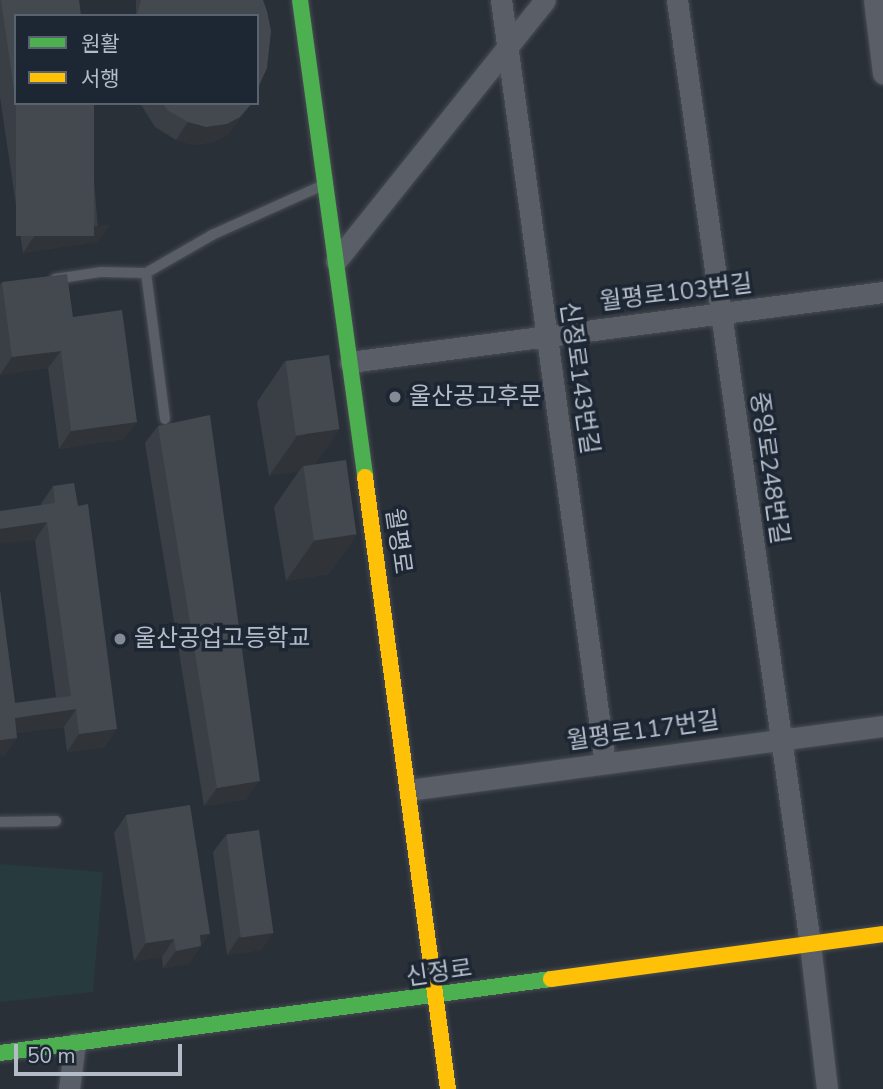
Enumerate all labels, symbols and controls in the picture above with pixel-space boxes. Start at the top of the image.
legend [14,14,259,105]
text: 원활 [81,30,120,58]
text: 서행 [81,65,120,93]
street label: 월평로103번길 [598,269,754,317]
street label: 신정로143번길 [554,300,604,456]
place label: 울산공고후문 [409,383,541,411]
marker: 울산공고후문 [387,389,403,405]
street label: 중앙로248번길 [744,390,794,546]
street label: 월평로 [379,506,417,576]
place label: 울산공업고등학교 [134,625,311,653]
marker: 울산공업고등학교 [112,631,128,647]
street label: 월평로117번길 [565,706,721,756]
street label: 신정로 [404,954,474,992]
scale bar [18,1030,186,1074]
text: 50 m [27,1042,76,1070]

